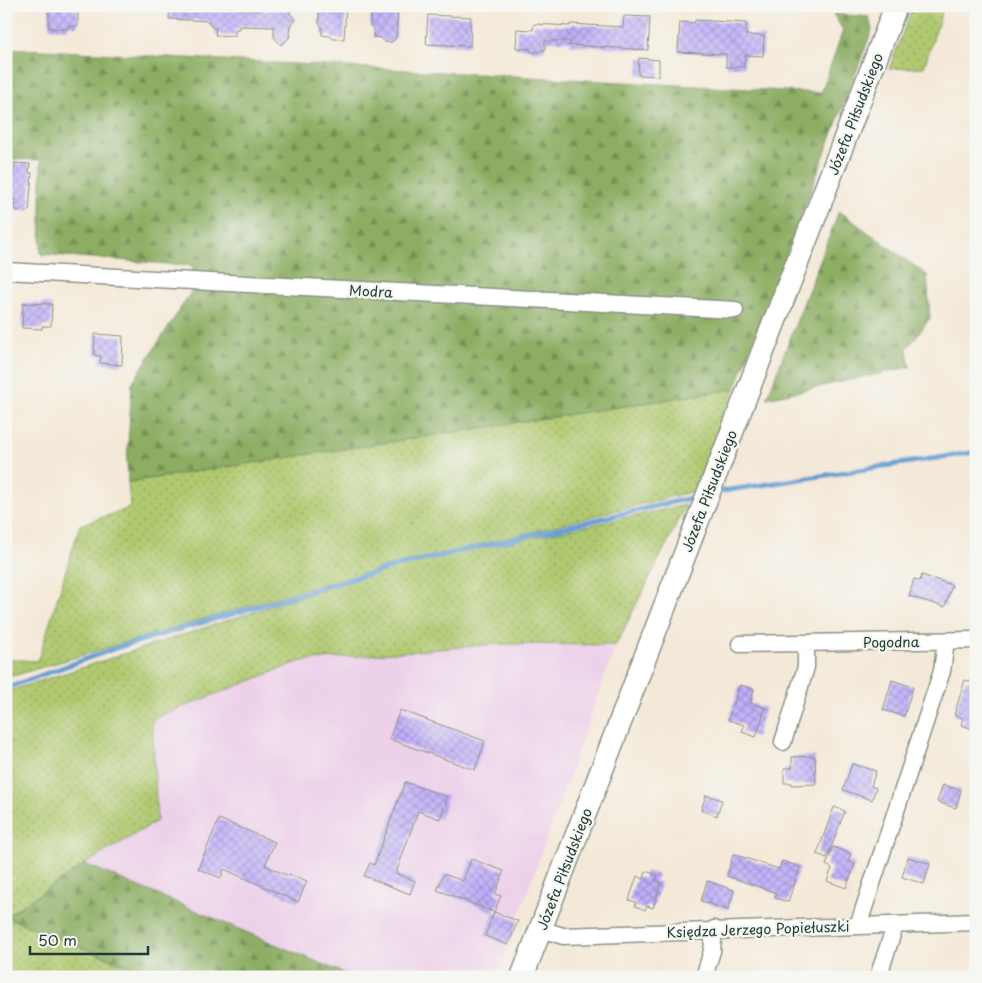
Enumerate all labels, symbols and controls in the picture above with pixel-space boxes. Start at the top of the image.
street label: Józefa Piłsudskiego [822,50,888,178]
street label: Modra [349,279,394,303]
street label: Józefa Piłsudskiego [676,427,742,555]
street label: Pogodna [862,631,920,653]
street label: Józefa Piłsudskiego [531,805,597,933]
street label: Księdza Jerzego Popiełuszki [666,915,850,943]
scale bar [30,923,148,955]
text: 50 m [38,928,77,951]

